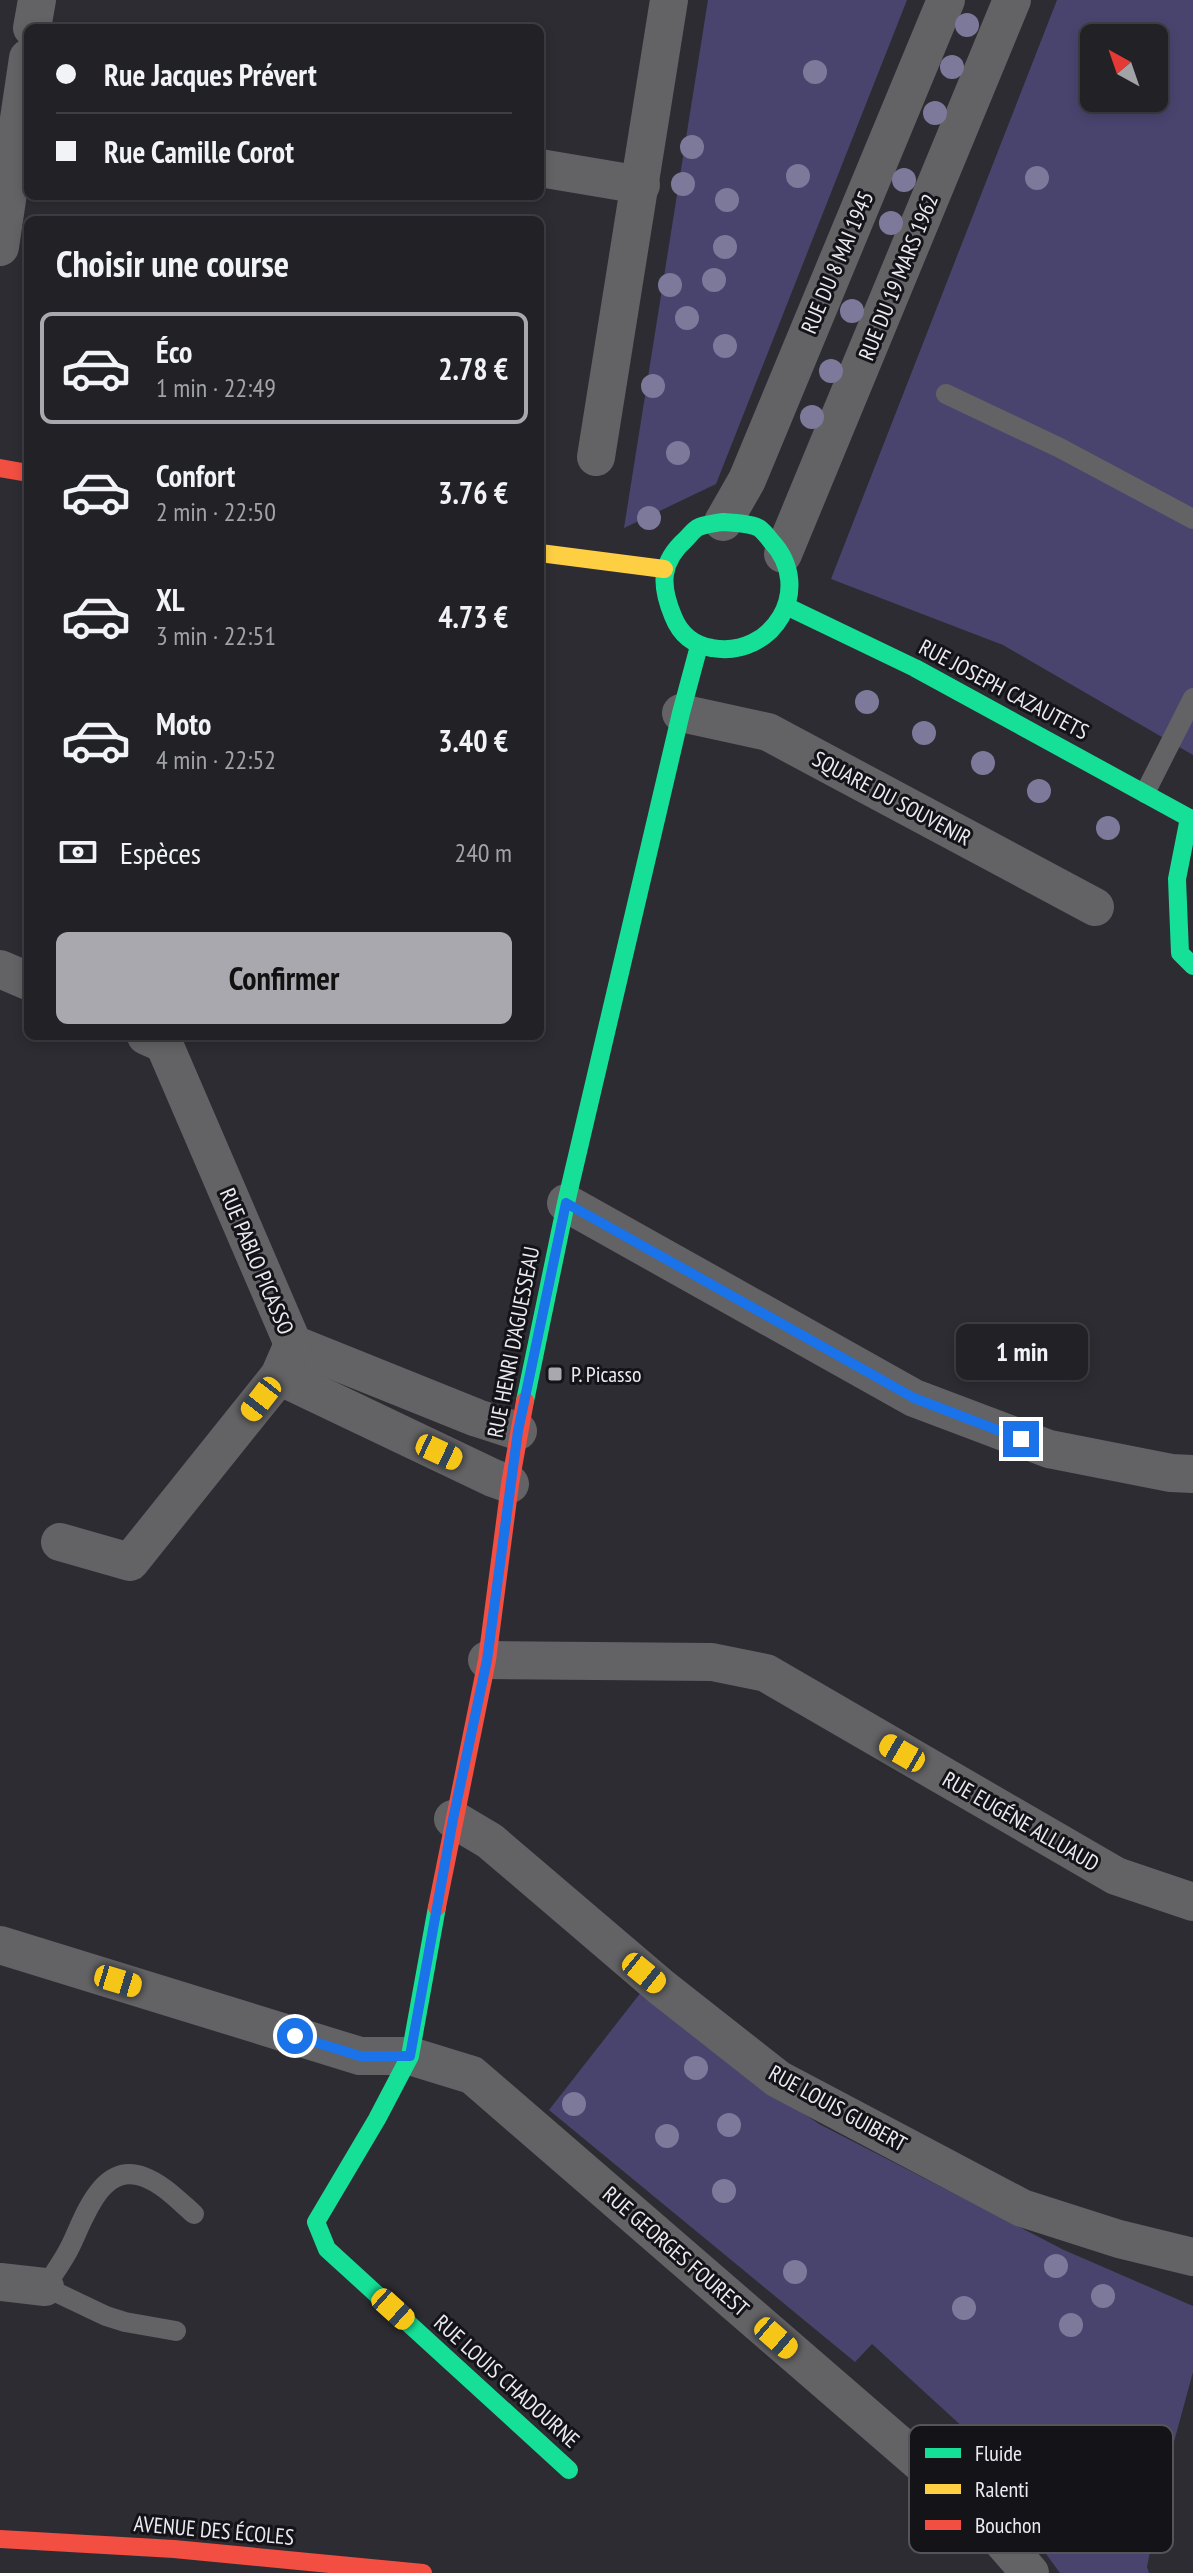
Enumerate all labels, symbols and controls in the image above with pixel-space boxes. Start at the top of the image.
north arrow [1080,24,1168,112]
map controls [1080,24,1168,112]
text: Rue Jacques Prévert [104,55,317,94]
text: Rue Camille Corot [104,132,294,171]
street label: RUE DU 8 MAI 1945 [794,186,880,338]
street label: RUE DU 19 MARS 1962 [852,190,944,364]
text: Choisir une course [56,240,289,287]
icon: car [60,332,132,404]
text: Éco [156,332,192,371]
text: 2.78 € [438,349,508,388]
text: 1 min · 22:49 [156,371,276,404]
icon: car [60,456,132,528]
text: Confort [156,456,235,495]
text: 3.76 € [438,473,508,512]
text: 2 min · 22:50 [156,495,276,528]
icon: car [60,580,132,652]
text: XL [156,580,185,619]
text: 4.73 € [438,597,508,636]
text: 3 min · 22:51 [156,619,276,652]
street label: RUE JOSEPH CAZAUTETS [914,632,1094,746]
icon: car [60,704,132,776]
text: Moto [156,704,211,743]
text: 3.40 € [438,721,508,760]
text: 4 min · 22:52 [156,743,276,776]
street label: SQUARE DU SOUVENIR [808,744,976,852]
icon: cash [56,830,100,874]
text: Espèces [120,833,201,872]
text: 240 m [454,836,512,869]
button: Confirmer [56,932,512,1024]
street label: RUE PABLO PICASSO [214,1184,300,1338]
street label: RUE HENRI D'AGUESSEAU [481,1244,545,1440]
callout: 1 min [955,1323,1087,1379]
text: 1 min [996,1335,1048,1368]
place label: P. Picasso [571,1360,641,1388]
marker: P. Picasso [546,1365,564,1383]
car [237,1373,285,1425]
route end [1003,1421,1039,1457]
car [412,1431,466,1473]
car [875,1731,929,1775]
street label: RUE EUGÉNE ALLUAUD [938,1765,1104,1877]
car [618,1949,670,1997]
car [92,1963,144,1999]
route start [277,2018,313,2054]
street label: RUE LOUIS GUIBERT [764,2059,912,2157]
street label: RUE GEORGES FOUREST [597,2180,755,2322]
car [367,2284,419,2334]
street label: RUE LOUIS CHADOURNE [429,2308,585,2454]
car [750,2313,802,2363]
legend [909,2425,1173,2553]
text: Fluide [975,2439,1022,2467]
text: Ralenti [975,2475,1029,2503]
street label: AVENUE DES ÉCOLES [133,2509,295,2551]
text: Bouchon [975,2511,1041,2539]

